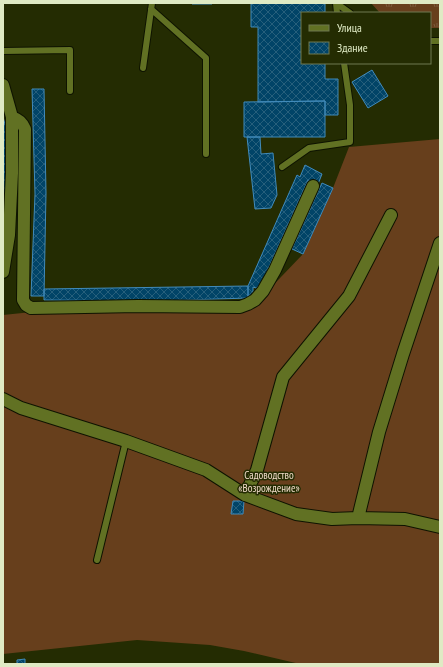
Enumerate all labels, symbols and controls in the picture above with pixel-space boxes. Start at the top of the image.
legend [301,12,431,64]
text: Улица [337,20,362,35]
text: Здание [337,40,368,55]
park label: Садоводство «Возрождение» [238,468,300,495]

